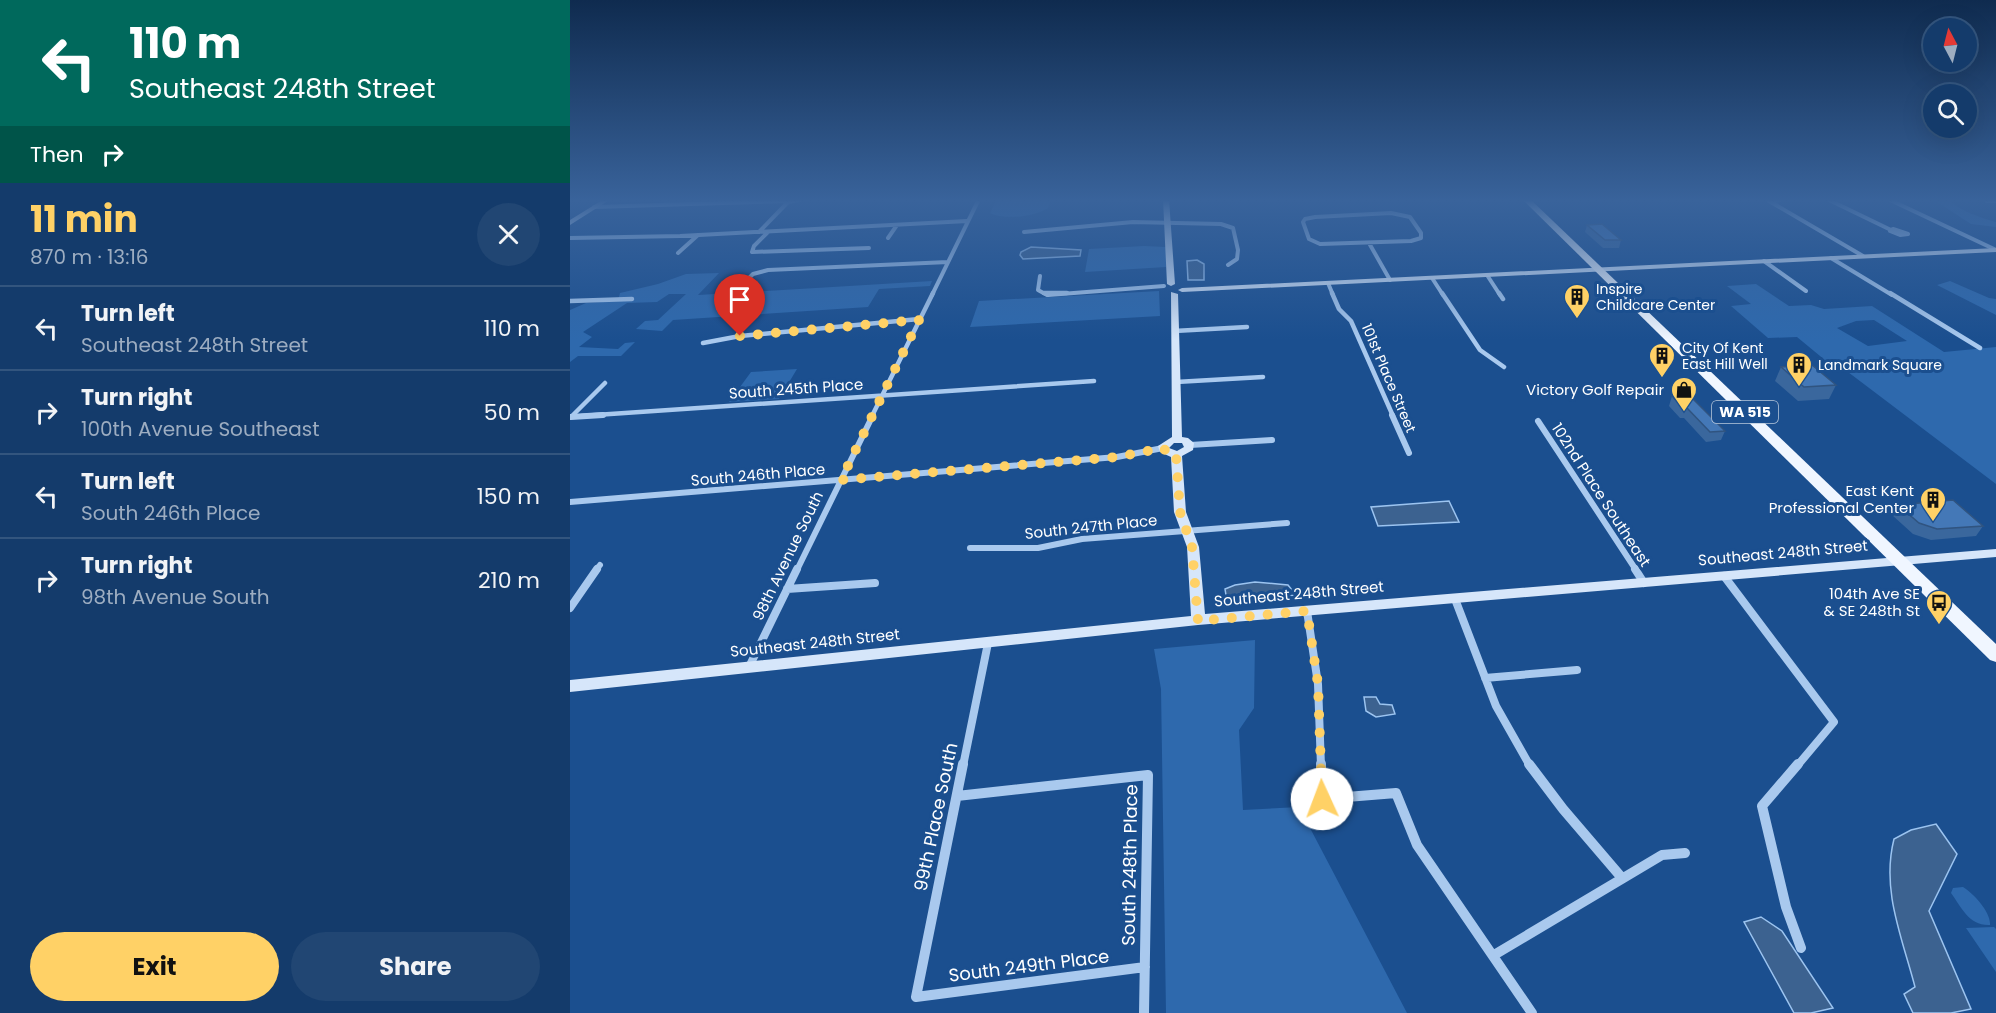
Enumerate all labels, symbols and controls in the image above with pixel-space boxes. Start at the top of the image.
text: 110 m [129,14,241,73]
north arrow [1923,18,1977,72]
map controls [1923,18,1977,138]
icon: left [30,24,108,102]
text: Southeast 248th Street [129,70,436,107]
button: search [1923,84,1977,138]
icon: right [96,138,129,171]
text: Then [30,139,84,170]
text: 11 min [30,194,138,245]
button: close [477,203,540,266]
text: 870 m · 13:16 [30,243,149,271]
pin [714,274,765,336]
place label: Inspire Childcare Center [1596,279,1715,315]
building icon: Inspire Childcare Center [1562,282,1592,320]
icon: arrive [723,283,756,316]
text: Turn left [81,298,175,329]
icon: left [30,312,63,345]
text: 110 m [484,313,540,344]
street label: 101st Place Street [1357,320,1421,436]
text: Southeast 248th Street [81,331,308,359]
place label: City Of Kent East Hill Well [1682,338,1768,374]
building icon: City Of Kent East Hill Well [1647,341,1677,379]
building icon: Landmark Square [1784,350,1814,388]
place label: Landmark Square [1818,355,1942,375]
street label: South 245th Place [728,373,864,404]
shop icon: Victory Golf Repair [1669,375,1699,413]
place label: Victory Golf Repair [1526,379,1664,400]
text: Turn right [81,382,192,413]
icon: right [30,396,63,429]
text: 50 m [484,397,540,428]
road number: WA 515 [1712,401,1778,423]
text: 100th Avenue Southeast [81,415,319,443]
street label: 102nd Place Southeast [1547,419,1656,571]
street label: South 246th Place [690,458,826,491]
text: Turn left [81,466,175,497]
icon: left [30,480,63,513]
place label: East Kent Professional Center [1769,480,1914,518]
text: 150 m [477,481,540,512]
building icon: East Kent Professional Center [1918,485,1948,523]
street label: 98th Avenue South [747,488,828,624]
text: South 246th Place [81,499,261,527]
street label: South 247th Place [1024,509,1158,544]
street label: Southeast 248th Street [1697,535,1869,570]
text: Turn right [81,550,192,581]
icon: right [30,564,63,597]
text: 210 m [478,565,540,596]
street label: Southeast 248th Street [1213,576,1385,611]
text: 98th Avenue South [81,583,270,611]
place label: 104th Ave SE & SE 248th St [1824,583,1920,621]
bus stop icon: 104th Ave SE & SE 248th St [1924,588,1954,626]
street label: Southeast 248th Street [729,623,901,662]
street label: 99th Place South [908,740,963,893]
position arrow [1290,767,1354,831]
street label: South 248th Place [1116,784,1143,946]
button: Exit [30,932,279,1001]
button: Share [291,932,540,1001]
street label: South 249th Place [947,943,1111,988]

